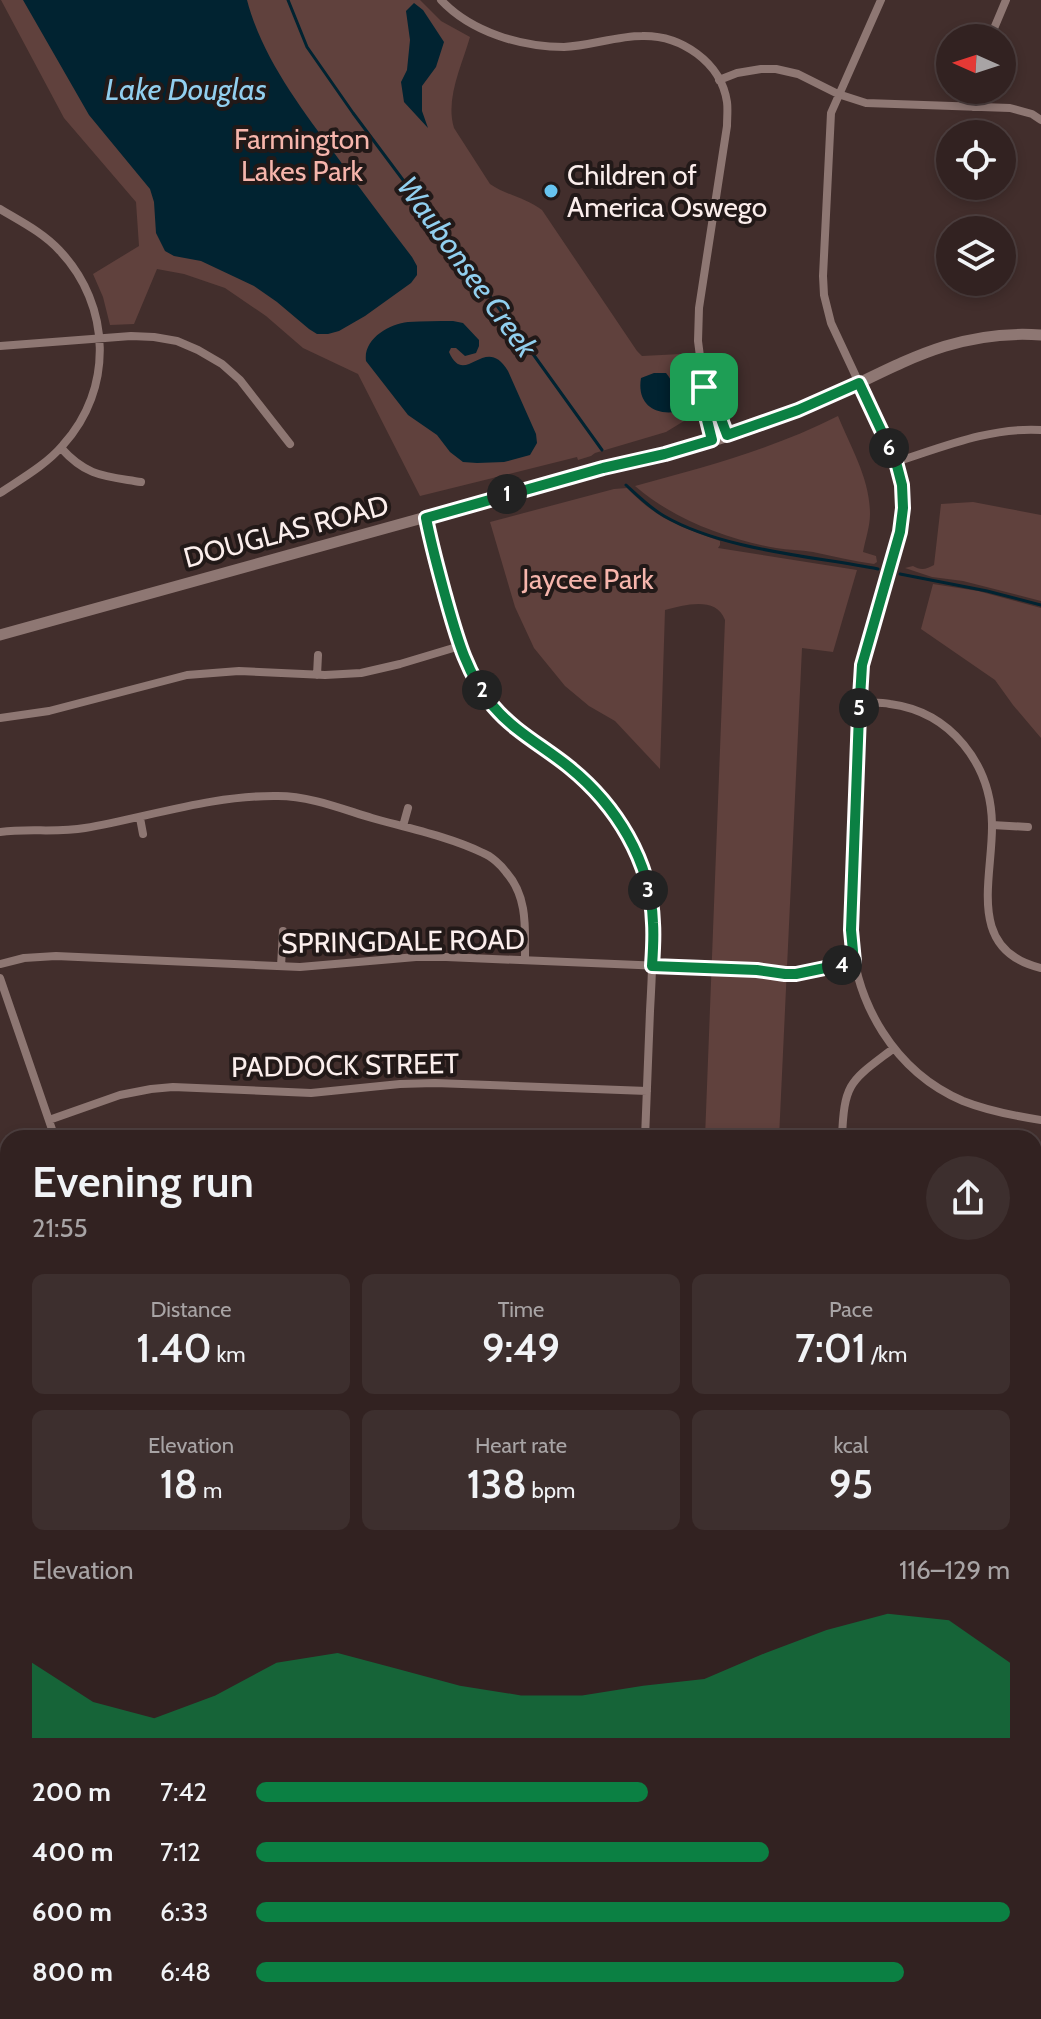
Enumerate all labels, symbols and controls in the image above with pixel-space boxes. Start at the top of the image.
north arrow [936,24,1016,104]
map controls [936,24,1016,296]
water label: Lake Douglas [105,71,267,108]
button: locate [936,120,1016,200]
park label: Farmington Lakes Park [234,122,370,188]
place label: Children of America Oswego [567,158,767,224]
water label: Waubonsee Creek [389,169,546,365]
marker: Children of America Oswego [542,182,560,200]
button: layers [936,216,1016,296]
pin [670,353,738,421]
icon: arrive [682,365,726,409]
pin: 6 [869,428,909,468]
text: 6 [883,434,895,461]
pin: 1 [487,474,527,514]
text: 1 [503,480,511,507]
street label: DOUGLAS ROAD [180,487,392,575]
park label: Jaycee Park [521,562,654,596]
pin: 2 [462,670,502,710]
text: 2 [476,676,488,703]
pin: 5 [839,688,879,728]
text: 5 [853,694,865,721]
pin: 3 [628,870,668,910]
text: 3 [642,876,654,903]
street label: SPRINGDALE ROAD [281,922,525,960]
pin: 4 [822,945,862,985]
text: 4 [835,951,849,978]
street label: PADDOCK STREET [231,1046,459,1084]
text: Evening run [32,1155,254,1208]
button: share [926,1156,1010,1240]
text: 21:55 [32,1212,88,1244]
text: Distance [151,1296,231,1323]
text: Time [498,1296,544,1323]
text: Pace [829,1296,873,1323]
text: 1.40 [136,1323,212,1372]
text: 9:49 [482,1323,560,1372]
text: 7:01 [795,1323,866,1372]
text: km [212,1341,246,1368]
text: /km [866,1341,907,1368]
text: Elevation [148,1432,234,1459]
text: Heart rate [475,1432,567,1459]
text: kcal [833,1432,869,1459]
text: 18 [160,1459,198,1508]
text: 138 [467,1459,527,1508]
text: 95 [829,1459,873,1508]
text: m [198,1477,222,1504]
text: bpm [527,1477,575,1504]
text: Elevation [32,1554,134,1586]
text: 116–129 m [899,1554,1010,1586]
text: 200 m [32,1776,111,1808]
text: 7:42 [160,1776,207,1808]
text: 400 m [32,1836,113,1868]
text: 7:12 [160,1836,201,1868]
text: 600 m [32,1896,112,1928]
text: 6:33 [160,1896,208,1928]
text: 800 m [32,1956,113,1988]
text: 6:48 [160,1956,211,1988]

